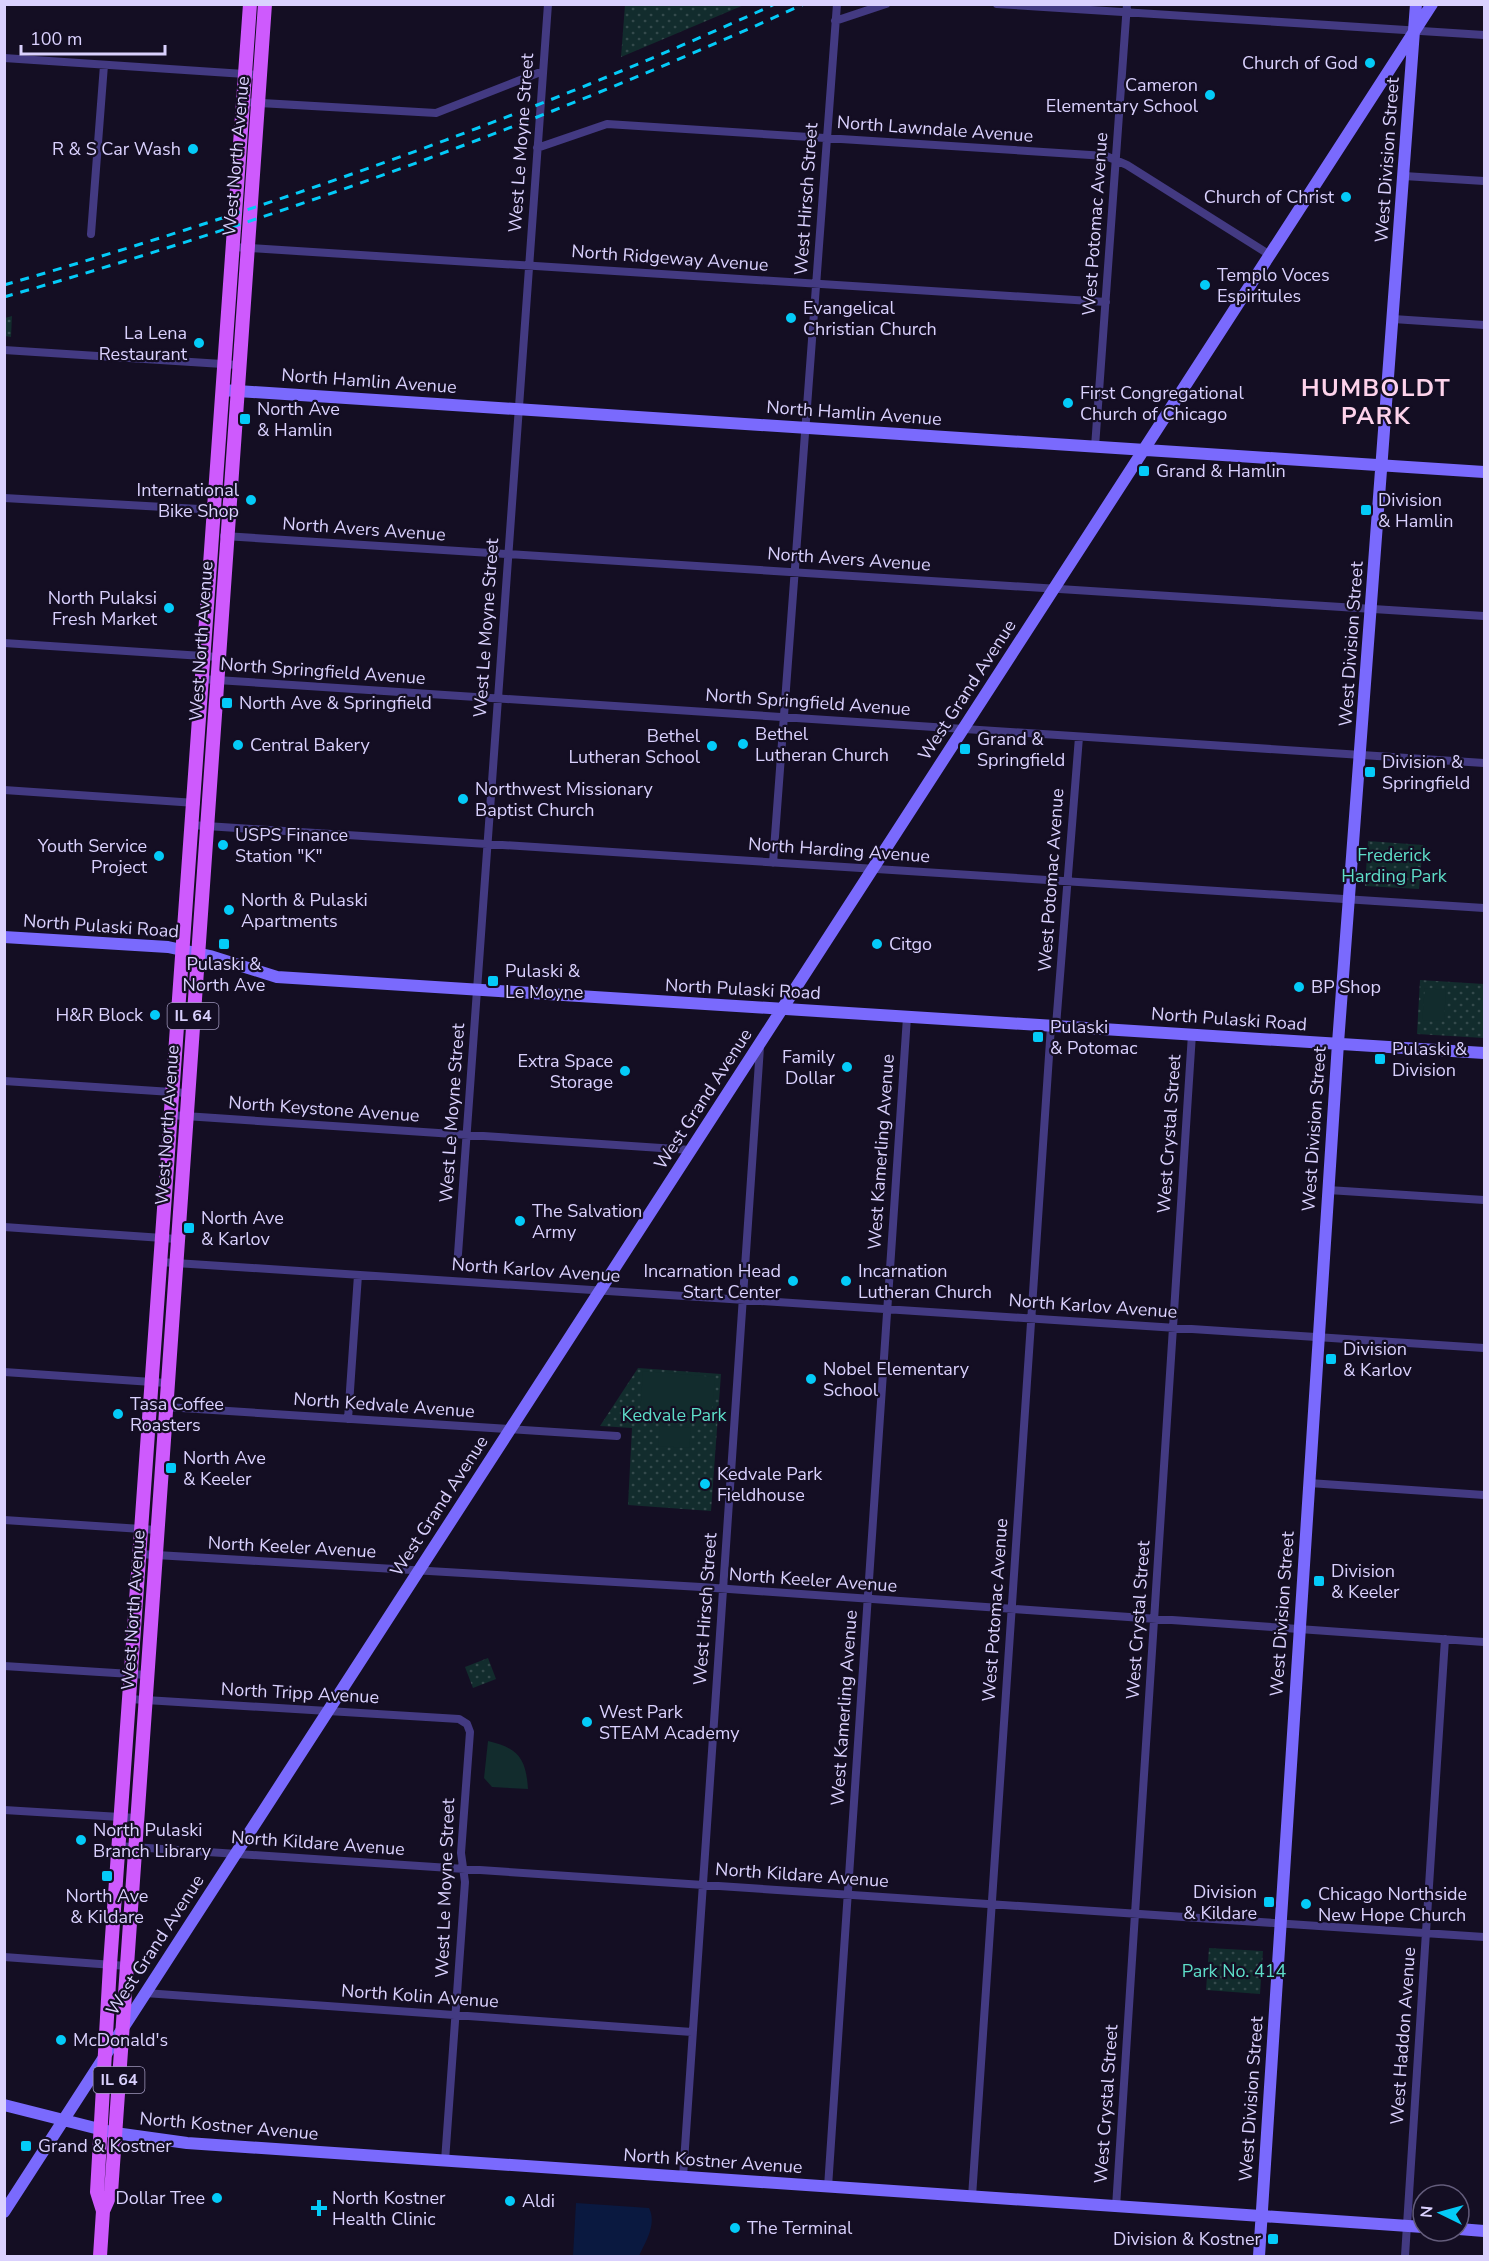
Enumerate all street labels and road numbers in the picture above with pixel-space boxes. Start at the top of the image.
street label: West Le Moyne Street [503,52,539,234]
street label: West North Avenue [217,75,255,237]
street label: West Division Street [1369,76,1405,243]
street label: North Lawndale Avenue [836,110,1034,148]
street label: West Hirsch Street [789,121,823,276]
street label: West Potomac Avenue [1077,131,1113,317]
street label: North Ridgeway Avenue [571,239,769,277]
street label: North Hamlin Avenue [281,363,457,399]
street label: North Hamlin Avenue [766,395,942,431]
street label: North Avers Avenue [282,511,446,547]
street label: West Le Moyne Street [468,537,504,719]
street label: North Avers Avenue [767,541,931,577]
street label: West North Avenue [183,560,219,722]
street label: West Division Street [1333,560,1369,727]
street label: West Grand Avenue [912,615,1022,765]
street label: North Springfield Avenue [220,652,426,690]
street label: North Springfield Avenue [705,683,911,721]
street label: West Potomac Avenue [1033,787,1069,973]
street label: North Harding Avenue [747,832,931,868]
street label: North Pulaski Road [22,909,180,943]
street label: North Pulaski Road [664,973,822,1005]
street label: North Pulaski Road [1150,1002,1308,1036]
road number: IL 64 [168,1003,218,1029]
street label: West Le Moyne Street [434,1022,470,1204]
street label: West Grand Avenue [648,1024,758,1174]
street label: West North Avenue [149,1044,185,1206]
street label: West Division Street [1296,1045,1332,1212]
street label: West Kamerling Avenue [862,1053,900,1251]
street label: West Crystal Street [1151,1053,1187,1214]
street label: North Keystone Avenue [228,1090,420,1128]
street label: North Karlov Avenue [451,1252,621,1288]
street label: North Karlov Avenue [1008,1288,1178,1324]
street label: North Kedvale Avenue [292,1387,476,1423]
street label: West Grand Avenue [384,1431,494,1581]
street label: West Potomac Avenue [977,1517,1013,1703]
street label: West North Avenue [115,1529,151,1691]
street label: West Division Street [1264,1530,1300,1697]
street label: North Keeler Avenue [207,1531,377,1563]
street label: West Hirsch Street [688,1531,722,1686]
street label: West Crystal Street [1120,1539,1156,1700]
street label: North Keeler Avenue [728,1562,898,1598]
street label: West Kamerling Avenue [825,1609,863,1807]
street label: North Tripp Avenue [220,1677,380,1709]
street label: West Le Moyne Street [430,1797,460,1978]
street label: North Kildare Avenue [230,1825,406,1861]
street label: North Kildare Avenue [714,1857,890,1893]
street label: West Grand Avenue [100,1870,210,2020]
street label: West Haddon Avenue [1385,1946,1421,2126]
street label: North Kolin Avenue [340,1979,500,2013]
street label: West Division Street [1233,2015,1269,2182]
street label: West Crystal Street [1088,2023,1124,2184]
road number: IL 64 [94,2067,144,2093]
street label: North Kostner Avenue [139,2106,319,2146]
street label: North Kostner Avenue [623,2143,803,2179]

